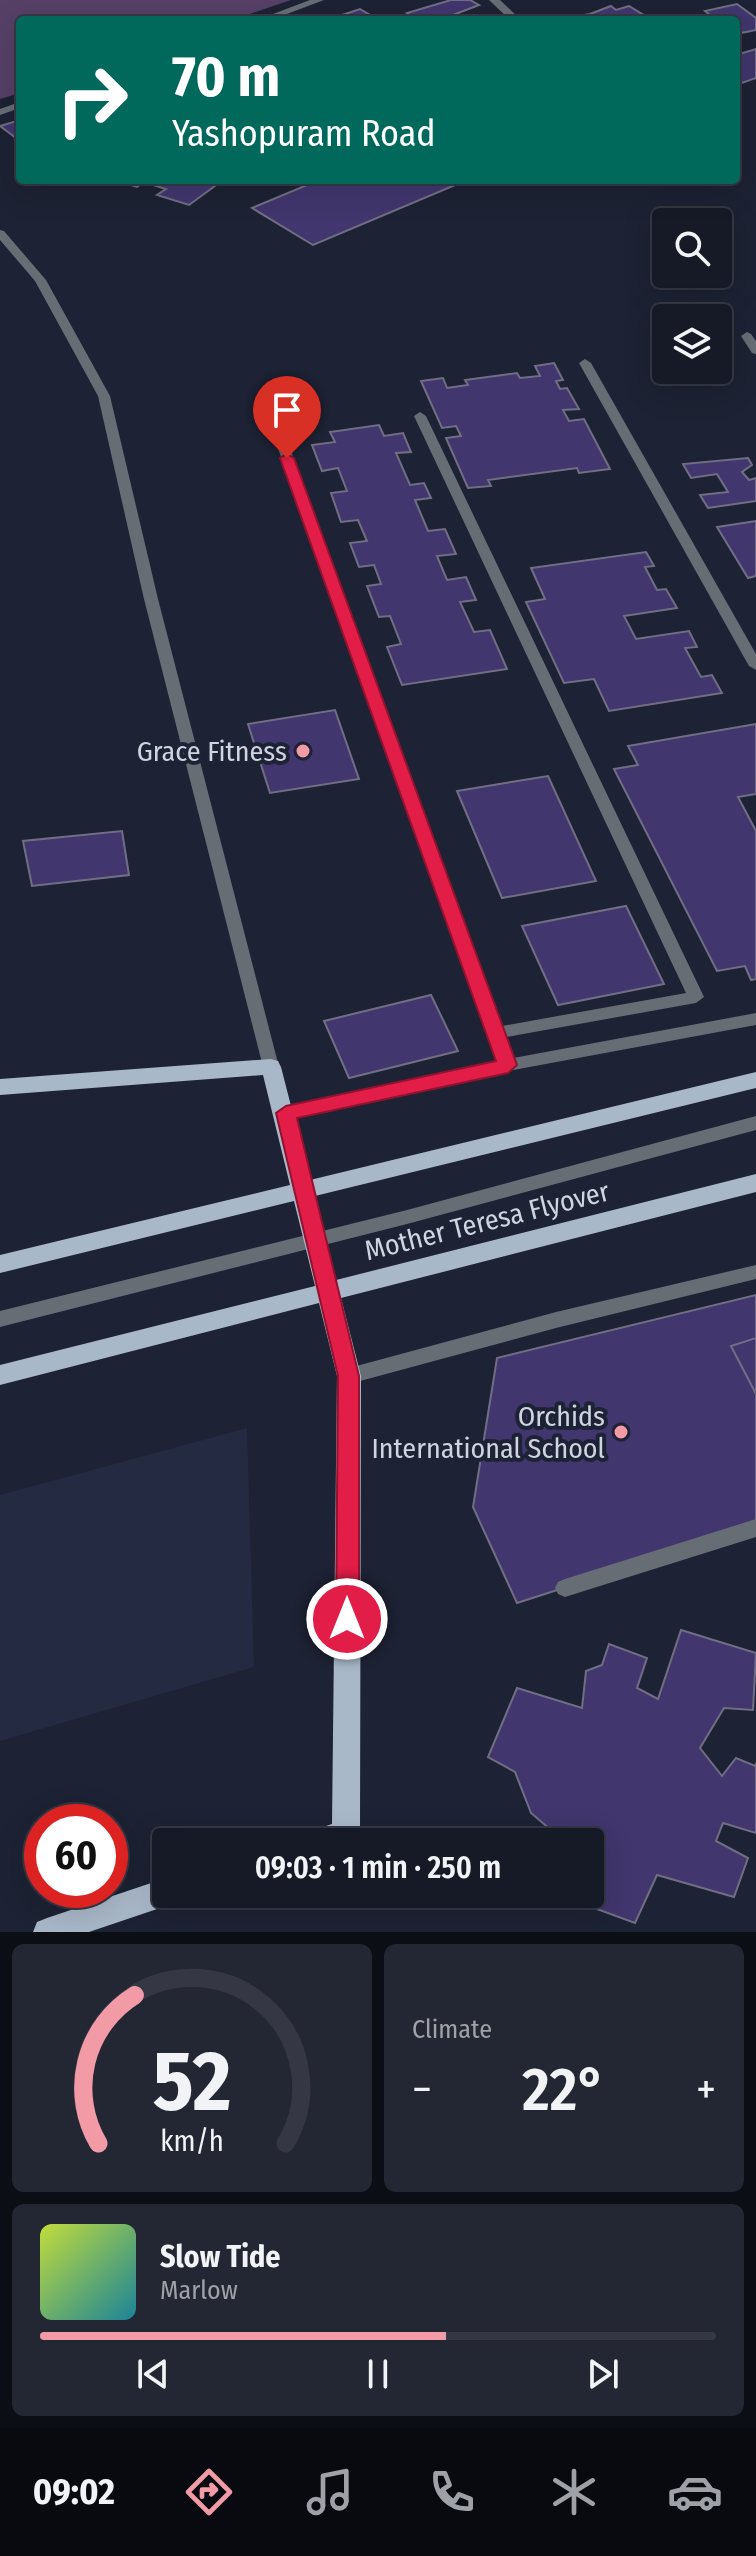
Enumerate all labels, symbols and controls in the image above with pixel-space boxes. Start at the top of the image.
text: 70 m [172,44,280,111]
icon: right [40,48,144,152]
text: Yashopuram Road [172,112,436,156]
map controls [652,208,732,384]
button: search [652,208,732,288]
button: layers [652,304,732,384]
pin [253,376,321,458]
icon: arrive [265,388,309,432]
place label: Grace Fitness [137,735,287,768]
marker: Grace Fitness [294,742,312,760]
street label: Mother Teresa Flyover [361,1175,613,1267]
place label: Orchids International School [372,1400,605,1465]
marker: Orchids International School [612,1423,630,1441]
position arrow [305,1577,389,1661]
speed limit sign: 60 [24,1804,128,1908]
text: 09:03 · 1 min · 250 m [255,1850,501,1886]
text: Climate [412,2014,492,2045]
text: 52 [153,2032,231,2132]
text: 22° [522,2054,606,2126]
text: − [412,2063,432,2116]
text: + [696,2063,716,2116]
text: km/h [160,2124,224,2159]
text: Slow Tide [160,2239,281,2275]
text: Marlow [160,2275,238,2306]
icon: previous [131,2352,175,2396]
icon: pause [356,2352,400,2396]
icon: next [581,2352,625,2396]
icon: directions [181,2464,237,2520]
icon: music [302,2464,358,2520]
icon: phone [424,2464,480,2520]
icon: climate [546,2464,602,2520]
icon: car [667,2464,723,2520]
text: 09:02 [33,2470,115,2514]

